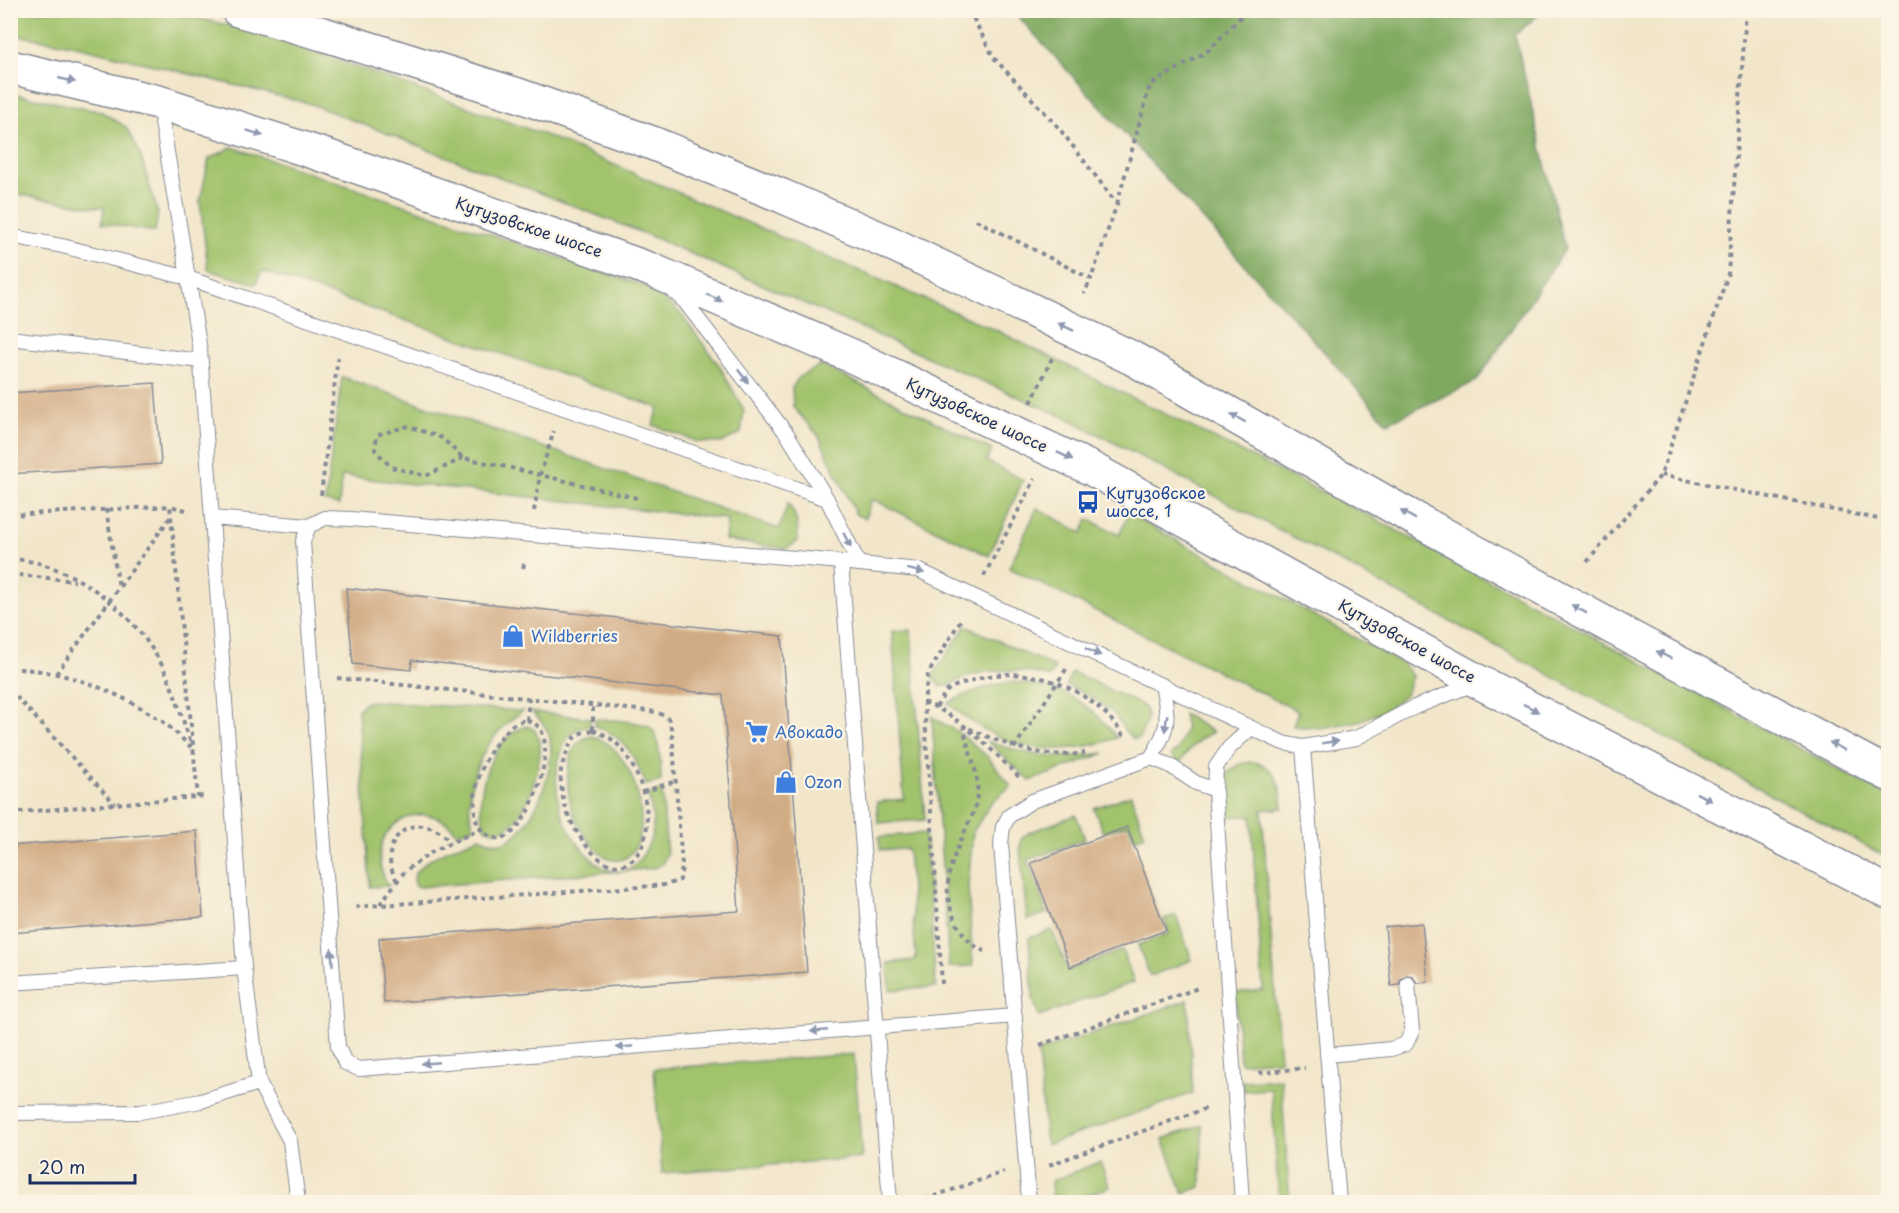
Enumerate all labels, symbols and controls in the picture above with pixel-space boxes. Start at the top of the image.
one-way arrow [58,76,77,86]
one-way arrow [246,129,264,138]
street label: Кутузовское шоссе [453,190,606,262]
one-way arrow [707,293,724,302]
one-way arrow [1058,322,1075,332]
one-way arrow [736,369,748,384]
street label: Кутузовское шоссе [903,371,1052,457]
one-way arrow [1230,413,1246,424]
one-way arrow [1056,452,1073,461]
place label: Кутузовское шоссе, 1 [1106,480,1206,522]
bus stop icon: Кутузовское шоссе, 1 [1075,489,1101,515]
one-way arrow [1399,510,1416,520]
one-way arrow [843,532,852,549]
one-way arrow [907,566,925,576]
street label: Кутузовское шоссе [1334,592,1481,688]
one-way arrow [1570,604,1587,614]
shop icon: Wildberries [500,623,526,649]
place label: Wildberries [531,623,618,647]
one-way arrow [1085,648,1102,657]
one-way arrow [1656,650,1673,660]
one-way arrow [1522,703,1540,713]
one-way arrow [1161,713,1170,732]
supermarket icon: Авокадо [744,719,770,745]
place label: Авокадо [775,719,843,743]
one-way arrow [1321,738,1340,747]
one-way arrow [1828,741,1845,751]
shop icon: Ozon [773,769,799,795]
place label: Ozon [804,769,842,793]
one-way arrow [1696,793,1713,802]
one-way arrow [327,947,336,966]
one-way arrow [809,1027,828,1036]
one-way arrow [615,1042,634,1052]
one-way arrow [421,1058,440,1068]
scale bar [30,1147,135,1185]
text: 20 m [39,1153,85,1180]

